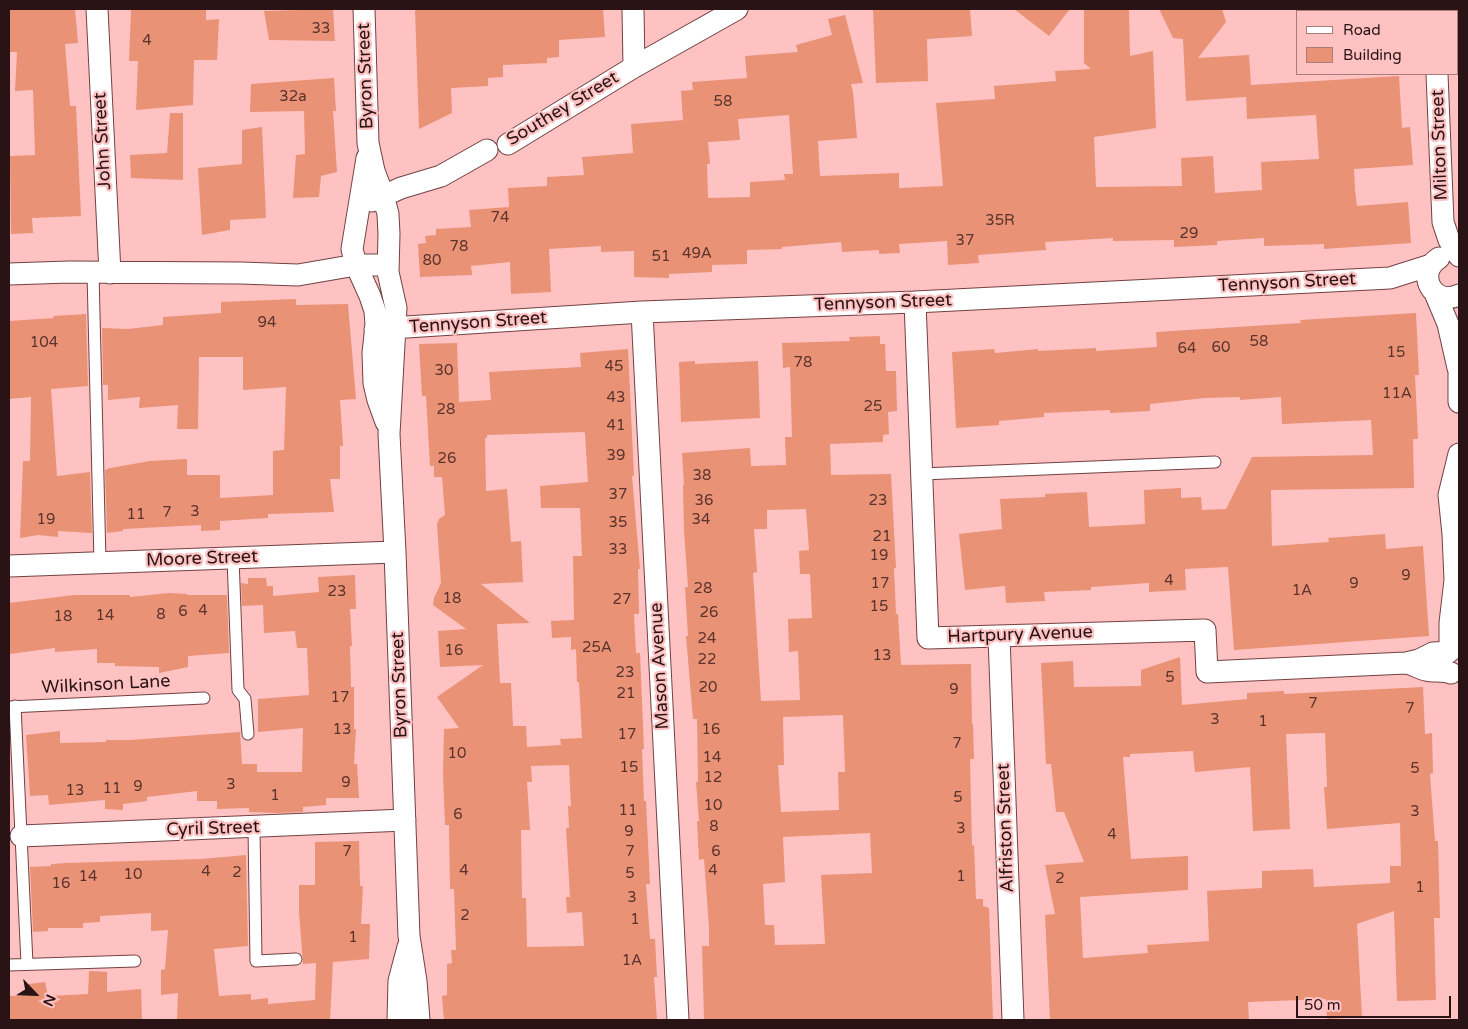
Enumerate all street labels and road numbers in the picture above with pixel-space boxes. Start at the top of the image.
street label: Byron Street [353,22,379,130]
street label: Southey Street [503,67,623,151]
street label: Milton Street [1427,89,1453,201]
street label: John Street [90,92,116,190]
street label: Tennyson Street [1217,269,1357,297]
street label: Tennyson Street [814,290,952,316]
street label: Tennyson Street [408,307,548,339]
street label: Moore Street [146,546,258,572]
street label: Mason Avenue [646,602,674,730]
street label: Hartpury Avenue [947,622,1093,648]
street label: Byron Street [387,631,413,739]
street label: Wilkinson Lane [41,671,171,699]
street label: Alfriston Street [993,763,1019,893]
street label: Cyril Street [166,817,260,841]

